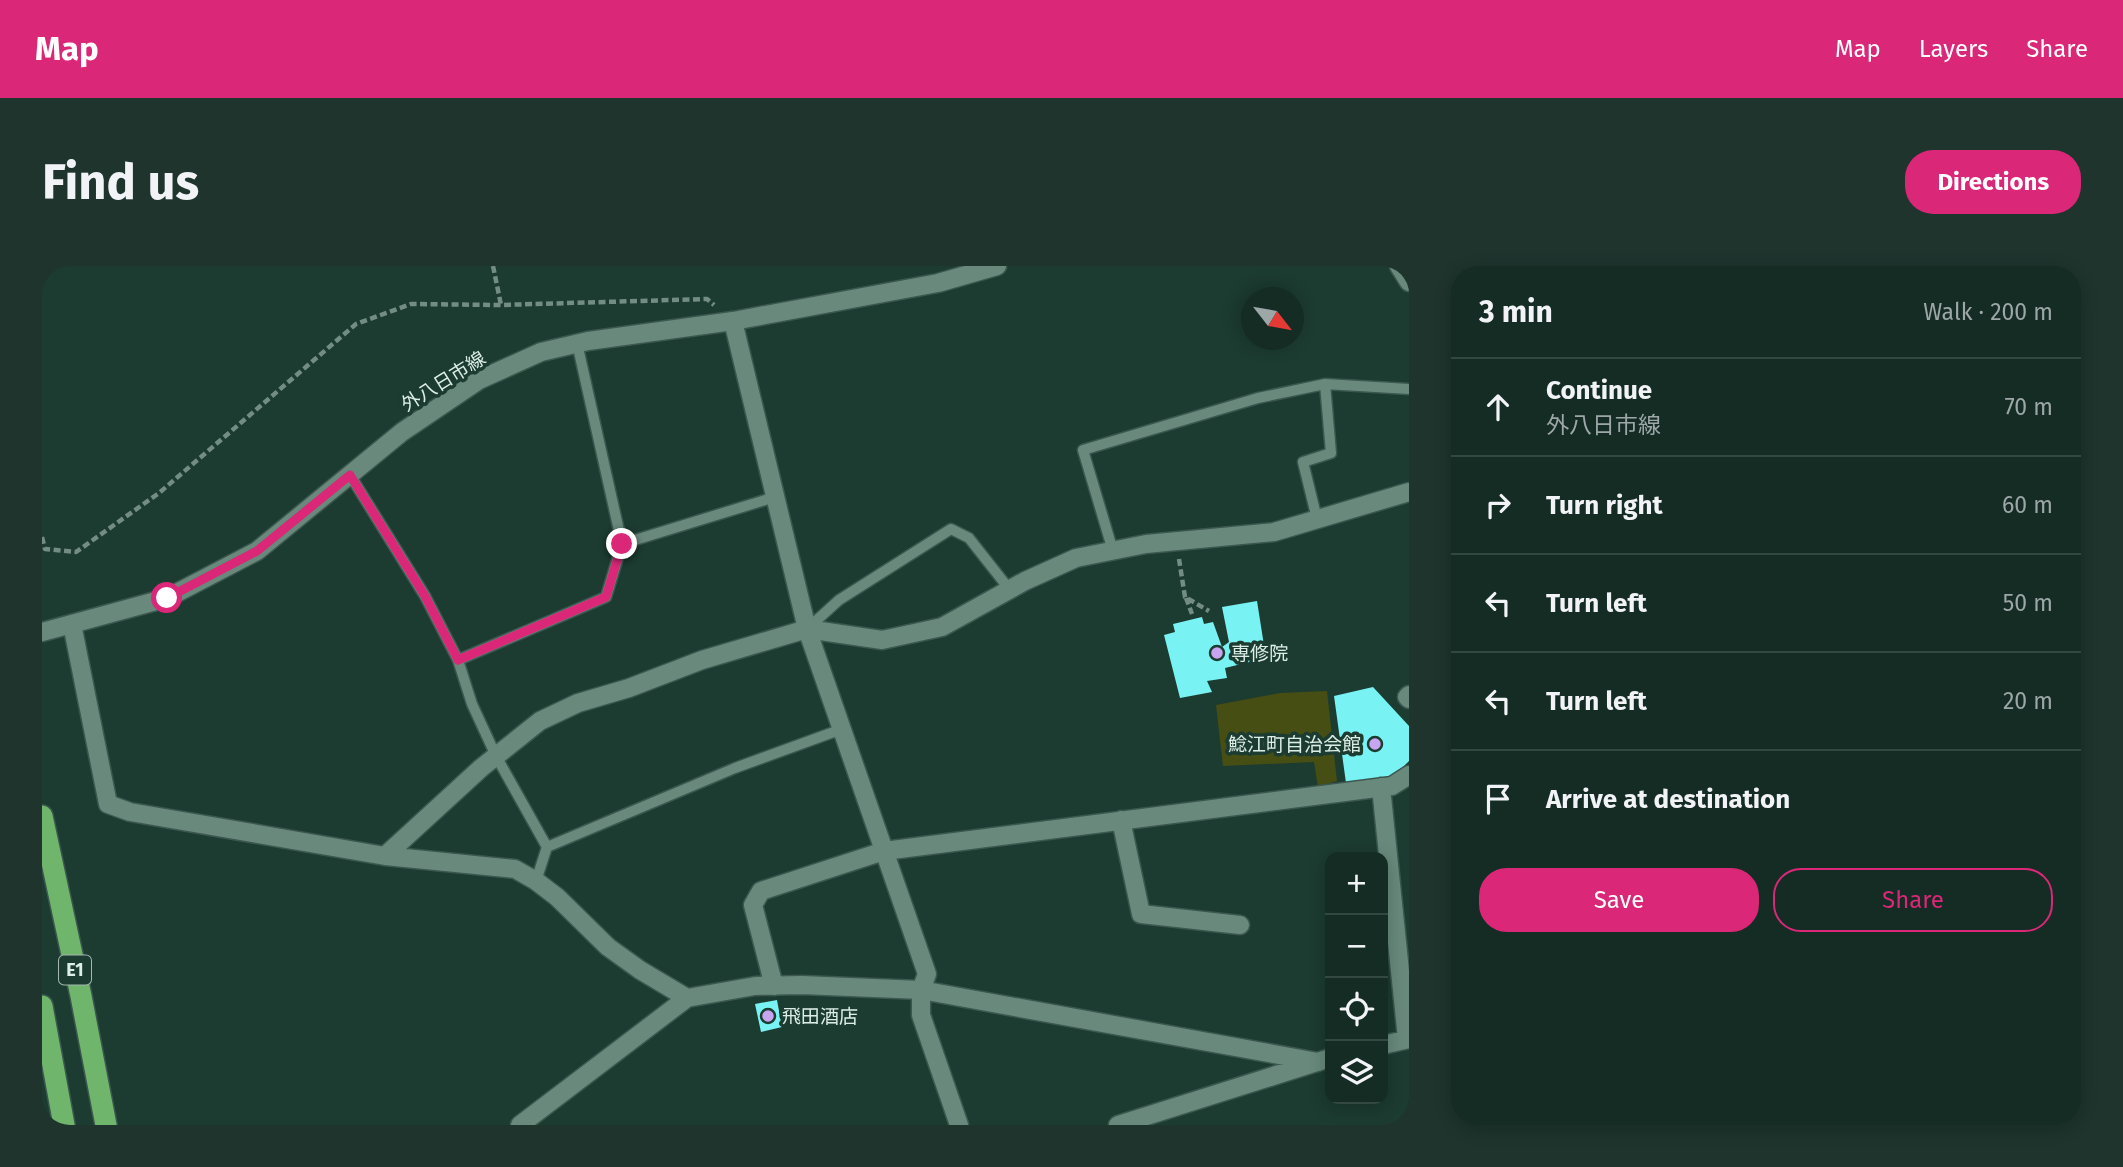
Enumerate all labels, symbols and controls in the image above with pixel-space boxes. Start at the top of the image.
text: Map [35,29,99,69]
text: Map [1835,35,1881,63]
text: Layers [1919,35,1988,63]
text: Share [2026,35,2088,63]
button: Directions [1905,150,2081,214]
text: Find us [42,153,199,212]
north arrow [1241,287,1304,350]
text: 3 min [1479,294,1553,330]
text: Walk · 200 m [1923,298,2053,326]
street label: 外八日市線 [397,346,490,416]
text: Continue [1546,375,1652,406]
icon: ahead [1479,388,1517,426]
text: 70 m [2004,393,2053,421]
text: 外八日市線 [1546,411,1661,439]
icon: right [1479,486,1517,524]
text: Turn right [1546,490,1663,521]
text: 60 m [2002,491,2053,519]
route end [606,528,637,559]
route start [151,582,182,613]
icon: left [1479,584,1517,622]
text: Turn left [1546,588,1647,619]
text: 50 m [2003,589,2053,617]
place label: 専修院 [1231,642,1288,665]
marker: 専修院 [1209,645,1225,661]
icon: left [1479,682,1517,720]
text: Turn left [1546,686,1647,717]
text: 20 m [2003,687,2053,715]
place label: 鯰江町自治会館 [1228,733,1361,756]
marker: 鯰江町自治会館 [1367,736,1383,752]
icon: arrive [1479,780,1517,818]
text: Arrive at destination [1546,784,1790,815]
map controls [1325,852,1388,1104]
button: + [1325,852,1388,915]
button: Save [1479,868,1759,932]
button: Share [1773,868,2053,932]
button: − [1325,915,1388,978]
road number: E1 [59,956,91,984]
button: locate [1325,978,1388,1041]
place label: 飛田酒店 [782,1005,858,1028]
marker: 飛田酒店 [760,1008,776,1024]
button: layers [1325,1041,1388,1104]

